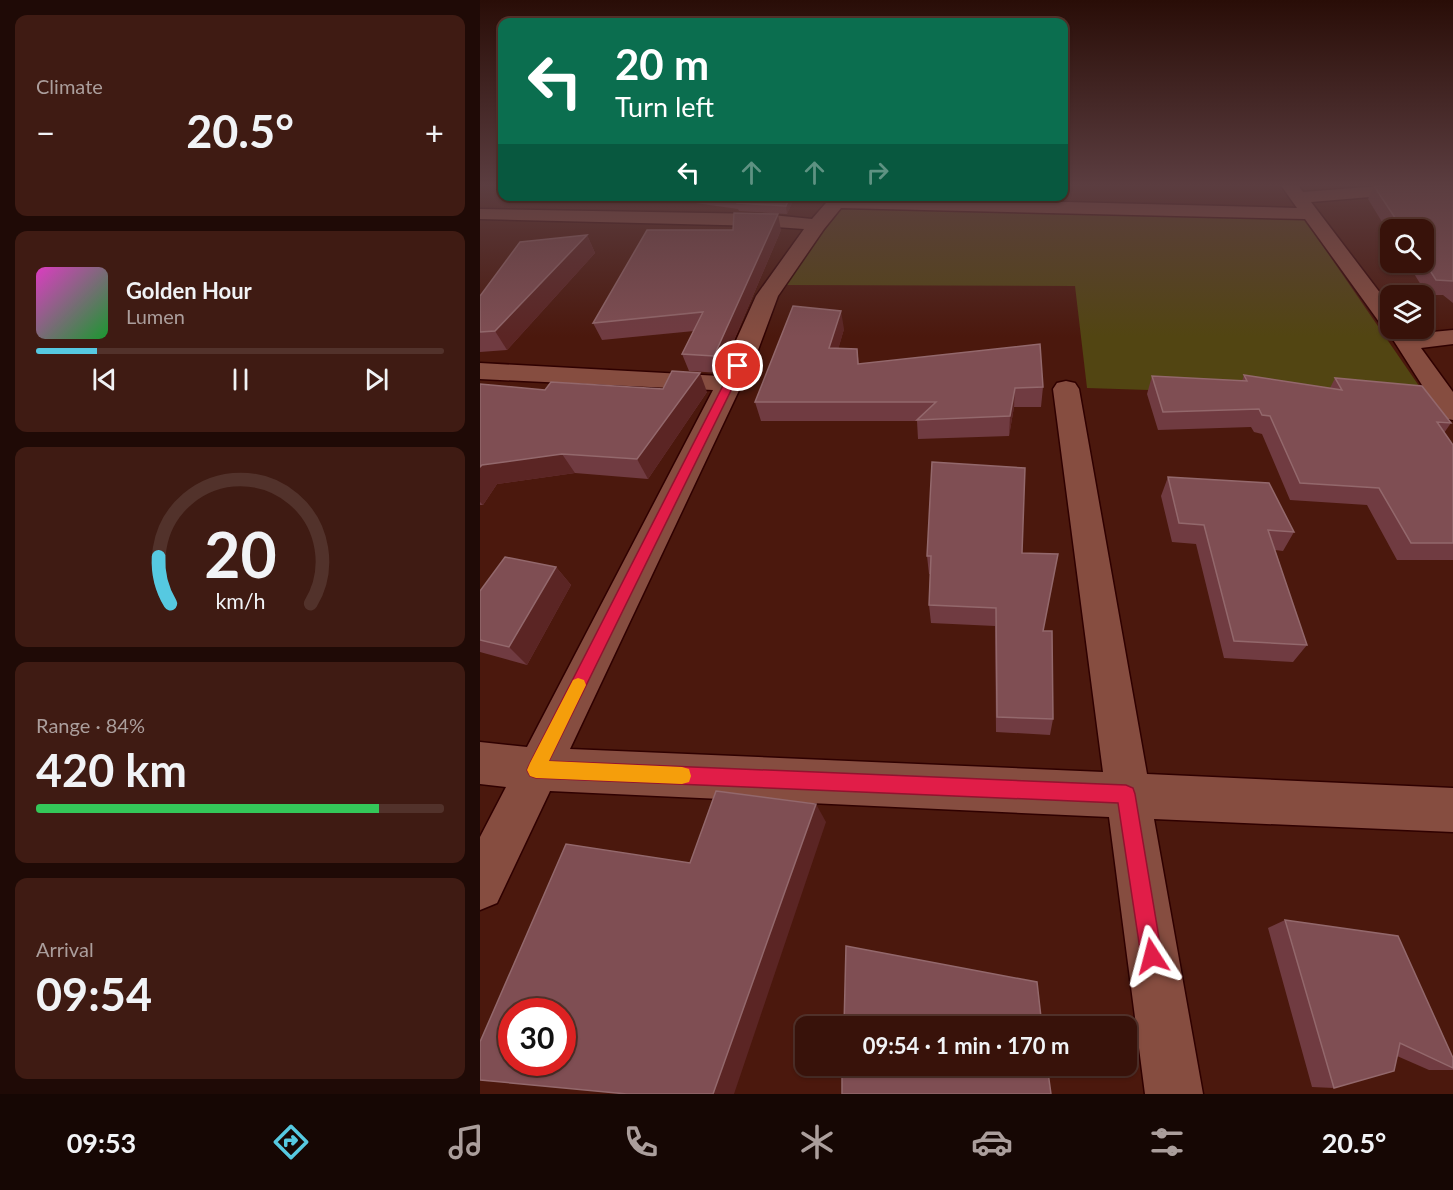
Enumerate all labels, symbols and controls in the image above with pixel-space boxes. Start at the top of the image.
text: 20 m [615,39,709,89]
icon: left [516,42,594,120]
text: Climate [36,74,103,98]
text: Turn left [615,90,714,123]
text: 20.5° [186,104,294,158]
text: − [36,112,55,152]
text: + [425,112,444,152]
icon: left [672,156,705,189]
icon: ahead [735,156,768,189]
icon: ahead [798,156,831,189]
icon: right [861,156,894,189]
map controls [1380,219,1434,339]
button: search [1380,219,1434,273]
text: Golden Hour [126,277,252,304]
button: layers [1380,285,1434,339]
text: Lumen [126,304,185,328]
pin [712,340,763,391]
icon: arrive [721,349,754,382]
icon: previous [88,363,121,396]
icon: pause [224,363,257,396]
icon: next [360,363,393,396]
text: 20 [204,516,276,591]
text: km/h [215,588,265,614]
text: Range · 84% [36,713,145,737]
text: 420 km [36,743,187,797]
position arrow [1120,924,1184,988]
text: Arrival [36,937,94,961]
text: 09:54 [36,967,152,1021]
speed limit sign: 30 [498,998,576,1076]
text: 09:54 · 1 min · 170 m [863,1032,1069,1059]
icon: directions [270,1121,312,1163]
icon: music [445,1121,487,1163]
icon: phone [620,1121,662,1163]
icon: climate [796,1121,838,1163]
icon: car [971,1121,1013,1163]
icon: filters [1146,1121,1188,1163]
text: 09:53 [67,1126,136,1159]
text: 20.5° [1322,1126,1386,1159]

